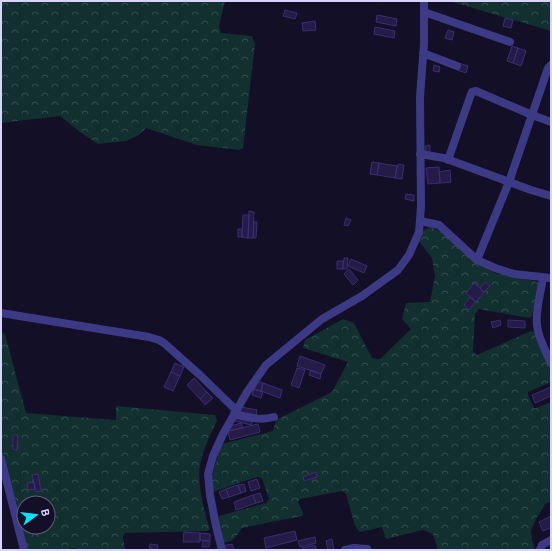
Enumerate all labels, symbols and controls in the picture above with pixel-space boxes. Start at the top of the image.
north arrow [16,495,56,535]
text: B [39,507,52,517]

